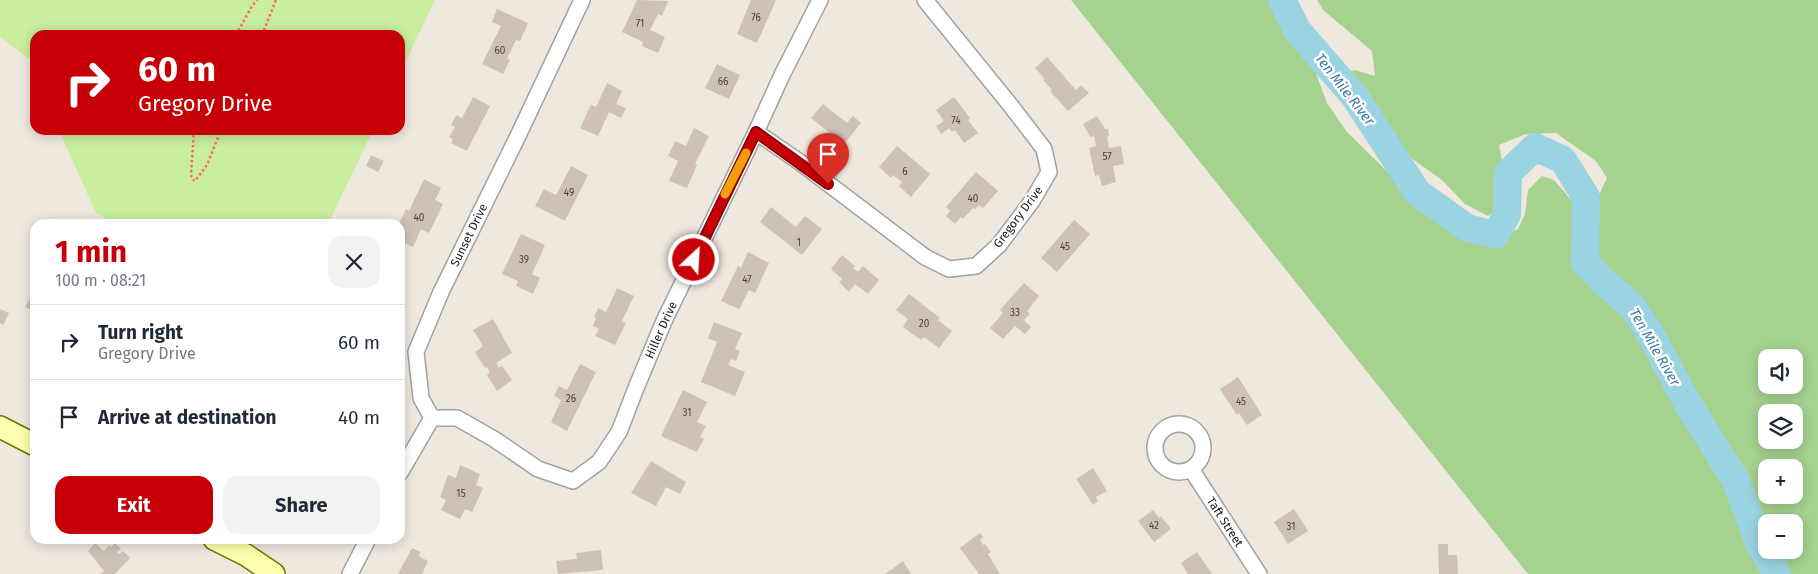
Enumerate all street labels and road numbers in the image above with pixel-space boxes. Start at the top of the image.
street label: Gregory Drive [990,184,1046,250]
street label: Sunset Drive [448,201,490,269]
street label: Hiller Drive [642,299,680,361]
street label: Taft Street [1204,495,1247,550]

